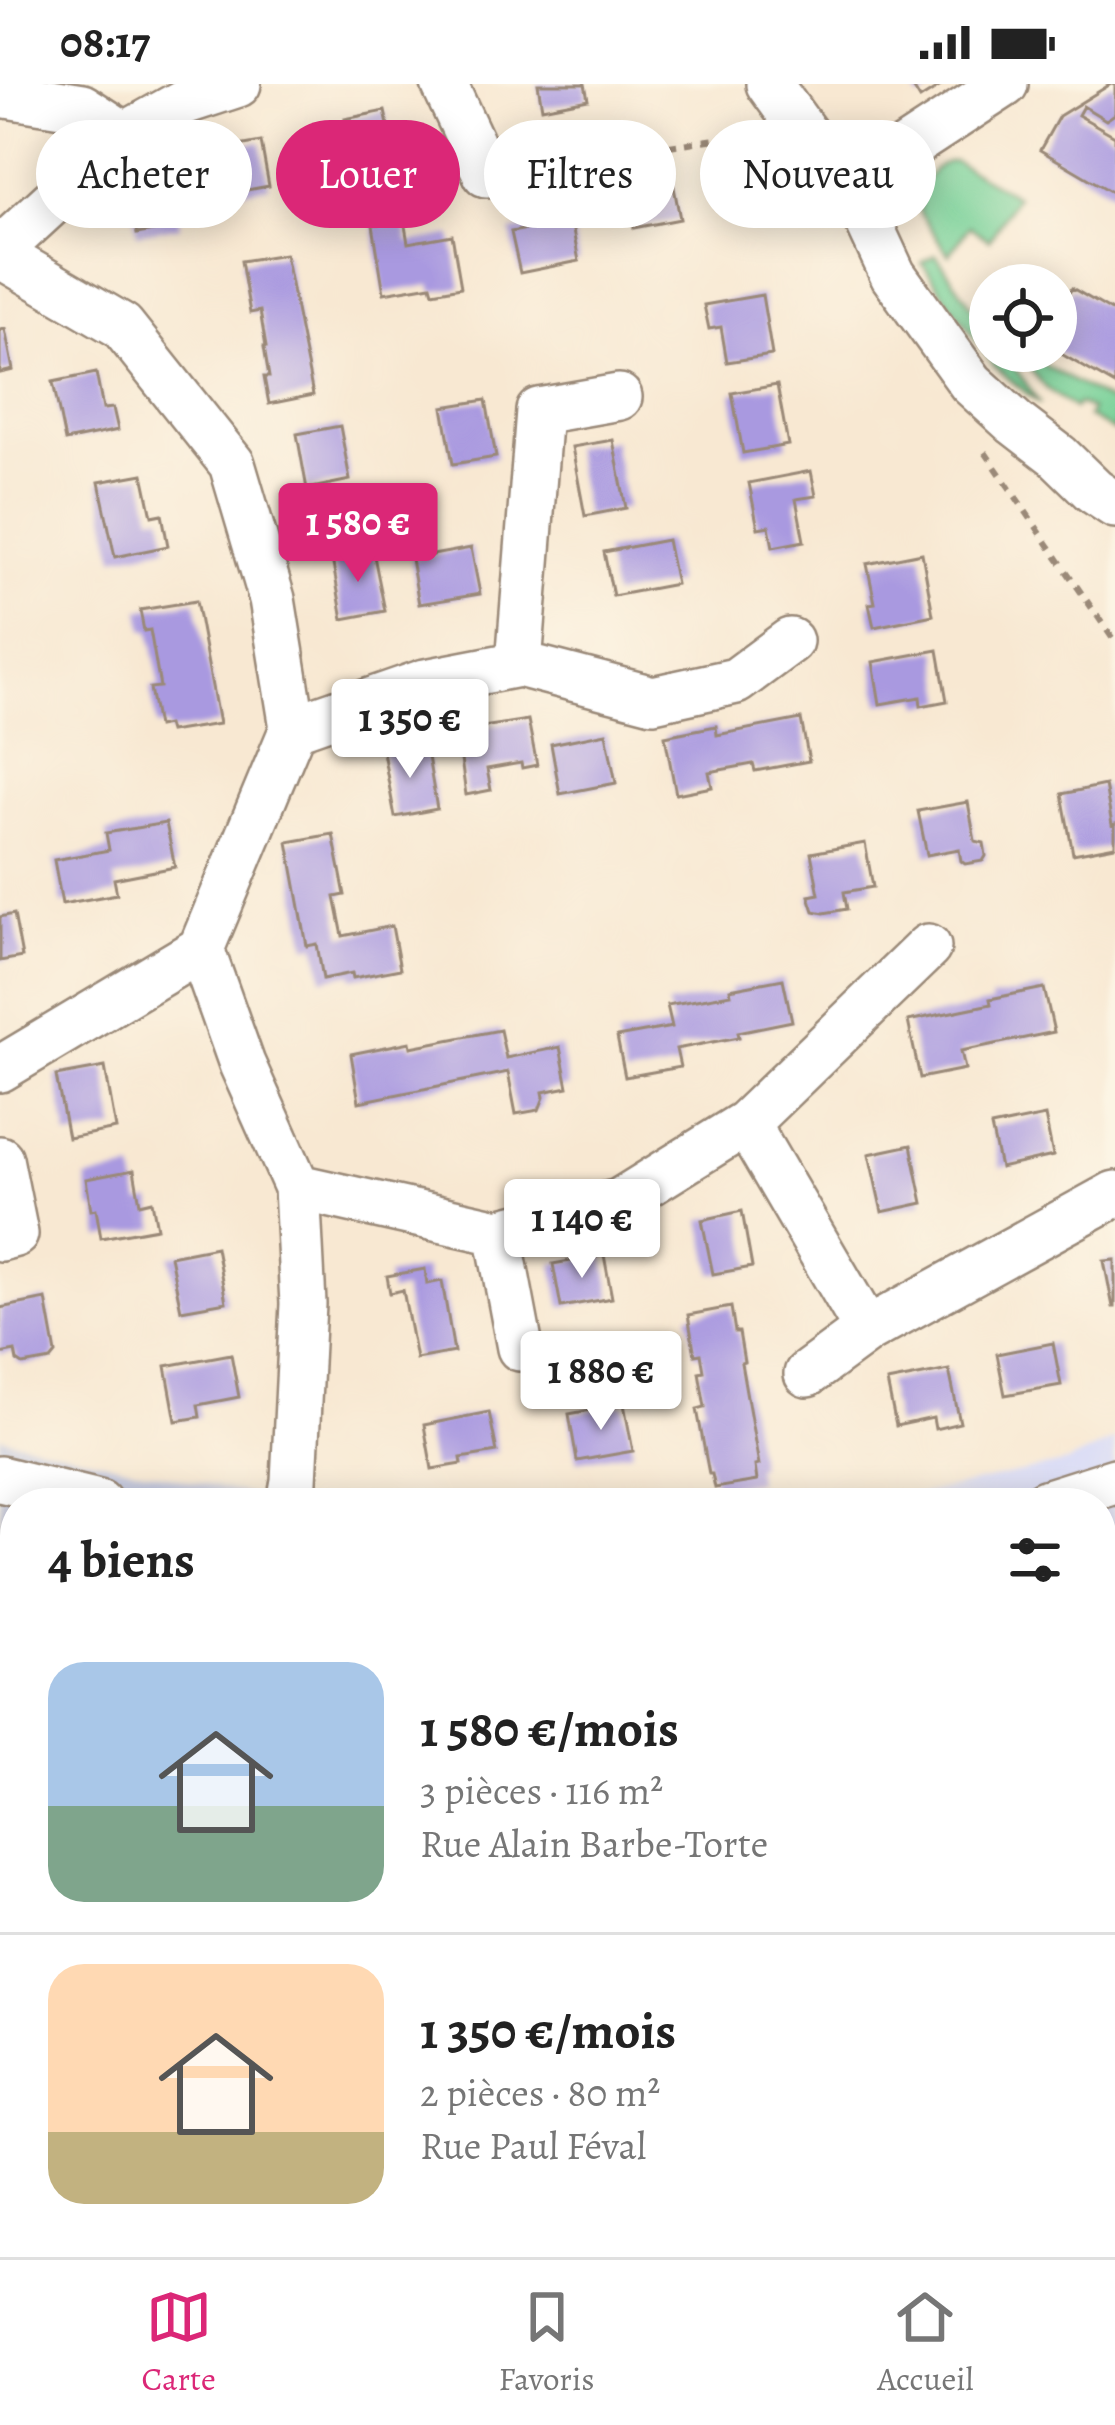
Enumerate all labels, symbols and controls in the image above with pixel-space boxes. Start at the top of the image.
text: 08:17 [60,11,150,73]
chip: Acheter [36,120,252,228]
chip: Louer [276,120,460,228]
chip: Filtres [484,120,676,228]
chip: Nouveau [700,120,936,228]
map controls [969,264,1077,372]
button: locate [969,264,1077,372]
pin: 1 580 € [247,483,469,585]
text: 1 580 € [306,495,410,548]
pin: 1 350 € [299,679,521,781]
text: 1 350 € [359,691,461,744]
pin: 1 140 € [471,1179,693,1281]
text: 1 140 € [531,1191,633,1244]
pin: 1 880 € [490,1331,712,1433]
text: 1 880 € [548,1343,654,1396]
text: 4 biens [48,1525,195,1595]
icon: filters [1002,1527,1068,1593]
text: 1 580 €/mois [420,1694,679,1764]
icon: home [144,1710,288,1854]
text: 3 pièces · 116 m² [420,1764,663,1817]
text: Rue Alain Barbe-Torte [420,1817,768,1870]
text: 1 350 €/mois [420,1996,676,2066]
icon: home [144,2012,288,2156]
text: 2 pièces · 80 m² [420,2066,660,2119]
text: Rue Paul Féval [420,2119,646,2172]
tab: Carte [141,2284,216,2401]
tab: Favoris [499,2284,595,2401]
tab: Accueil [877,2284,974,2401]

